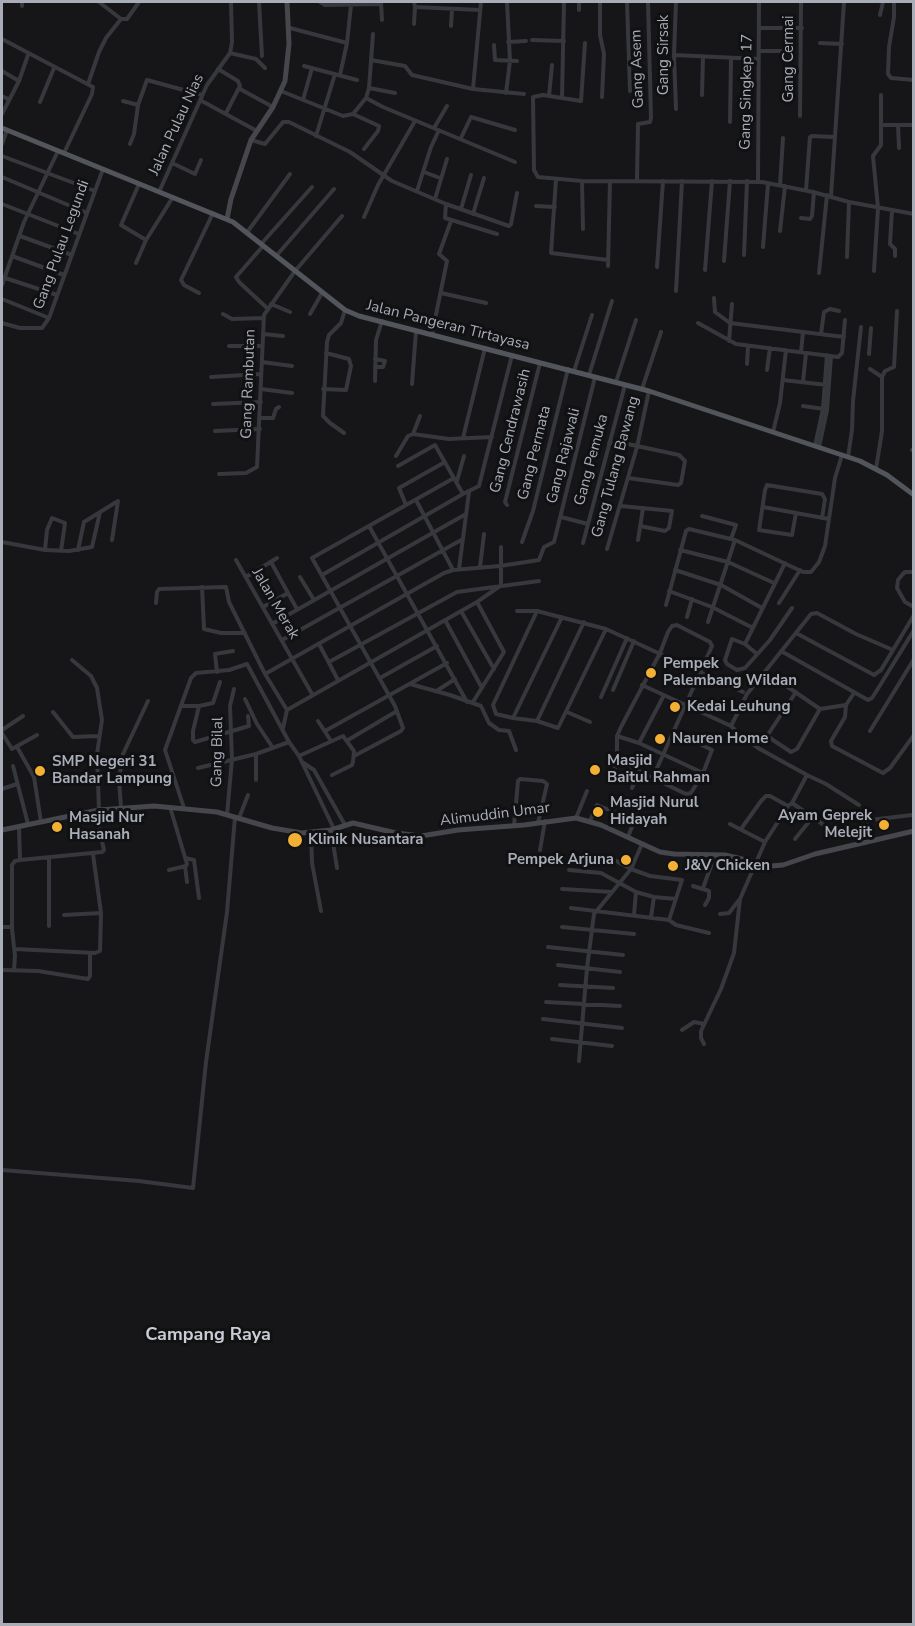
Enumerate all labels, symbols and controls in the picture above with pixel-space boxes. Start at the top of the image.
street label: Gang Sirsak [655,15,673,95]
street label: Gang Cermai [780,15,798,103]
street label: Gang Asem [628,29,648,109]
street label: Gang Singkep 17 [737,34,757,150]
street label: Jalan Pulau Nias [146,71,208,179]
street label: Gang Pulau Legundi [30,178,94,312]
street label: Jalan Pangeran Tirtayasa [364,297,532,355]
street label: Gang Rambutan [238,329,260,439]
street label: Gang Cendrawasih [487,367,535,495]
street label: Gang Tulang Bawang [588,394,644,540]
street label: Gang Permata [515,404,555,502]
street label: Gang Rajawali [543,406,585,506]
street label: Gang Pemuka [571,412,613,508]
street label: Jalan Merak [247,565,303,643]
place label: Pempek Palembang Wildan [663,655,797,690]
marker: Pempek Palembang Wildan [644,666,658,680]
place label: Kedai Leuhung [687,698,790,716]
marker: Kedai Leuhung [668,700,682,714]
street label: Gang Bilal [208,717,228,787]
place label: Nauren Home [672,730,768,748]
marker: Nauren Home [653,732,667,746]
place label: Masjid Baitul Rahman [607,752,710,787]
place label: SMP Negeri 31 Bandar Lampung [52,753,172,788]
marker: Masjid Baitul Rahman [588,763,602,777]
marker: SMP Negeri 31 Bandar Lampung [33,764,47,778]
place label: Masjid Nurul Hidayah [610,794,699,829]
street label: Alimuddin Umar [439,799,551,831]
marker: Masjid Nurul Hidayah [591,805,605,819]
place label: Ayam Geprek Melejit [778,807,872,842]
place label: Masjid Nur Hasanah [69,809,144,844]
marker: Ayam Geprek Melejit [877,818,891,832]
marker: Masjid Nur Hasanah [50,820,64,834]
marker: Klinik Nusantara [286,831,304,849]
place label: Klinik Nusantara [308,831,423,849]
place label: Pempek Arjuna [508,851,614,869]
marker: Pempek Arjuna [619,853,633,867]
place label: J&V Chicken [685,857,770,875]
marker: J&V Chicken [666,859,680,873]
district label: Campang Raya [145,1325,271,1347]

